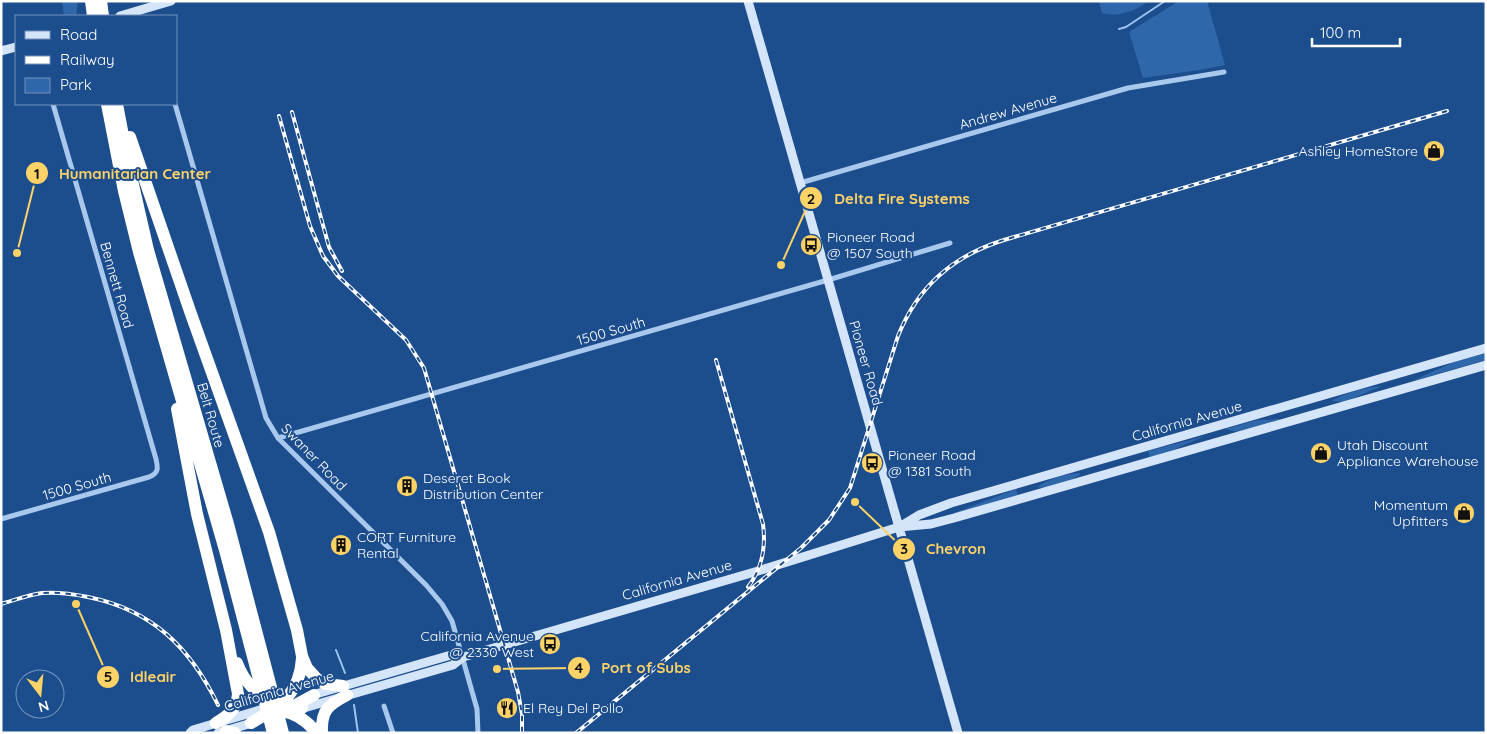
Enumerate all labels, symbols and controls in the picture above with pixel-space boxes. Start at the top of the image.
legend [15,15,178,105]
scale bar [1312,15,1400,47]
text: 100 m [1320,23,1361,42]
text: Road [60,25,97,44]
text: Railway [60,50,115,69]
text: Park [60,75,92,94]
street label: Andrew Avenue [957,88,1059,134]
shop icon: Ashley HomeStore [1422,139,1446,163]
place label: Ashley HomeStore [1299,142,1418,160]
callout: Humanitarian Center [24,158,221,188]
text: 1 [34,164,40,183]
text: Humanitarian Center [59,164,212,183]
callout: Delta Fire Systems [799,183,979,213]
text: 2 [807,189,815,208]
text: Delta Fire Systems [834,189,970,208]
place label: Pioneer Road @ 1507 South [827,228,915,262]
bus stop icon: Pioneer Road @ 1507 South [799,233,823,257]
street label: Bennett Road [96,240,138,330]
street label: 1500 South [575,313,647,349]
street label: Pioneer Road [845,318,887,408]
street label: Belt Route [193,380,229,450]
street label: California Avenue [1130,397,1244,445]
street label: Swaner Road [277,419,351,495]
place label: Utah Discount Appliance Warehouse [1337,436,1479,470]
shop icon: Utah Discount Appliance Warehouse [1309,441,1333,465]
place label: Pioneer Road @ 1381 South [888,446,976,480]
bus stop icon: Pioneer Road @ 1381 South [860,451,884,475]
street label: 1500 South [41,468,113,504]
place label: Deseret Book Distribution Center [423,469,544,503]
building icon: Deseret Book Distribution Center [395,474,419,498]
place label: Momentum Upfitters [1374,496,1448,530]
shop icon: Momentum Upfitters [1452,501,1476,525]
place label: CORT Furniture Rental [357,528,456,562]
building icon: CORT Furniture Rental [329,533,353,557]
callout: Chevron [891,534,996,564]
text: 3 [900,539,908,558]
text: Chevron [926,539,986,558]
street label: California Avenue [620,556,734,604]
place label: California Avenue @ 2330 West [421,627,534,661]
bus stop icon: California Avenue @ 2330 West [538,632,562,656]
callout: Port of Subs [566,653,701,683]
text: 4 [575,658,584,677]
text: Port of Subs [601,658,691,677]
callout: Idleair [95,662,186,692]
text: 5 [104,667,112,686]
text: Idleair [130,667,176,686]
street label: California Avenue [222,667,336,715]
north arrow [15,669,65,719]
text: N [36,696,51,717]
restaurant icon: El Rey Del Pollo [495,696,519,720]
place label: El Rey Del Pollo [523,699,623,717]

